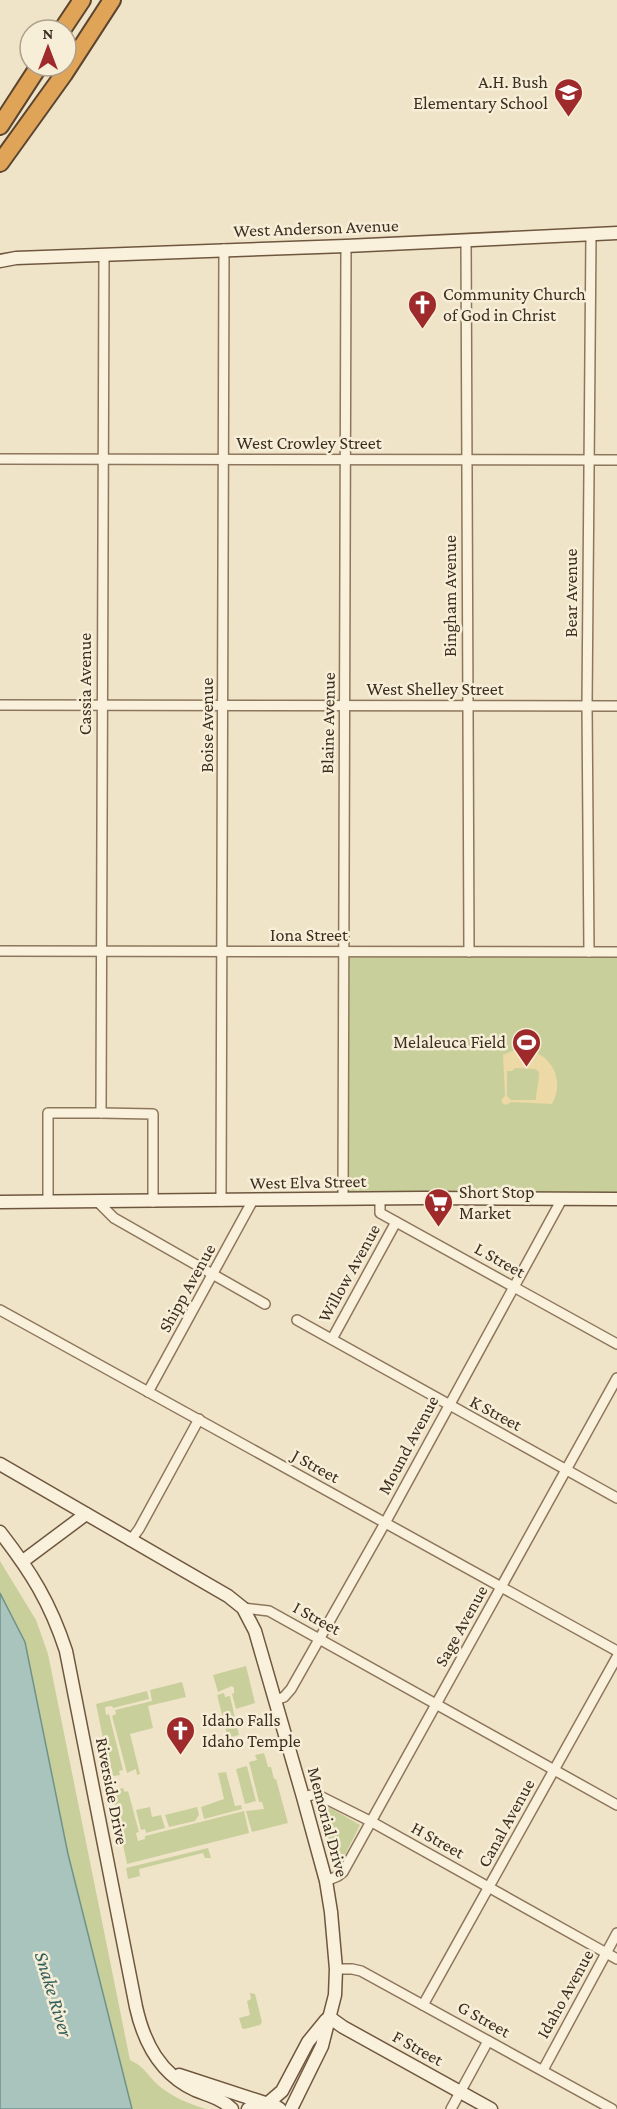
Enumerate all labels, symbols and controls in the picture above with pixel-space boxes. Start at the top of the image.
north arrow [18,18,78,78]
text: N [43,25,54,42]
place label: A.H. Bush Elementary School [413,72,548,113]
school or university icon: A.H. Bush Elementary School [553,76,585,118]
street label: West Anderson Avenue [233,215,399,241]
place label: Community Church of God in Christ [443,284,586,325]
church icon: Community Church of God in Christ [406,288,438,330]
street label: West Crowley Street [236,433,383,453]
street label: Bingham Avenue [440,535,460,657]
street label: Bear Avenue [561,548,581,637]
street label: Cassia Avenue [75,633,95,735]
street label: Blaine Avenue [317,672,339,774]
street label: Boise Avenue [197,677,217,772]
street label: West Shelley Street [366,679,505,699]
street label: Iona Street [270,925,349,945]
sports icon: Melaleuca Field [511,1026,543,1068]
place label: Melaleuca Field [393,1032,507,1052]
street label: West Elva Street [250,1171,368,1193]
place label: Short Stop Market [459,1182,534,1223]
supermarket icon: Short Stop Market [422,1186,454,1228]
street label: Willow Avenue [314,1220,384,1325]
street label: L Street [471,1238,530,1282]
street label: Shipp Avenue [154,1240,220,1336]
street label: K Street [467,1391,526,1435]
street label: Mound Avenue [374,1392,442,1498]
street label: J Street [287,1444,344,1488]
street label: Sage Avenue [431,1582,492,1670]
street label: I Street [290,1597,345,1640]
place label: Idaho Falls Idaho Temple [202,1710,301,1751]
church icon: Idaho Falls Idaho Temple [165,1714,197,1756]
street label: Riverside Drive [92,1736,132,1846]
street label: Memorial Drive [304,1765,352,1879]
street label: Canal Avenue [474,1775,539,1871]
street label: H Street [408,1817,469,1863]
street label: Idaho Avenue [532,1946,598,2042]
water label: Snake River [31,1949,78,2040]
street label: G Street [454,1996,515,2042]
street label: F Street [389,2026,448,2070]

